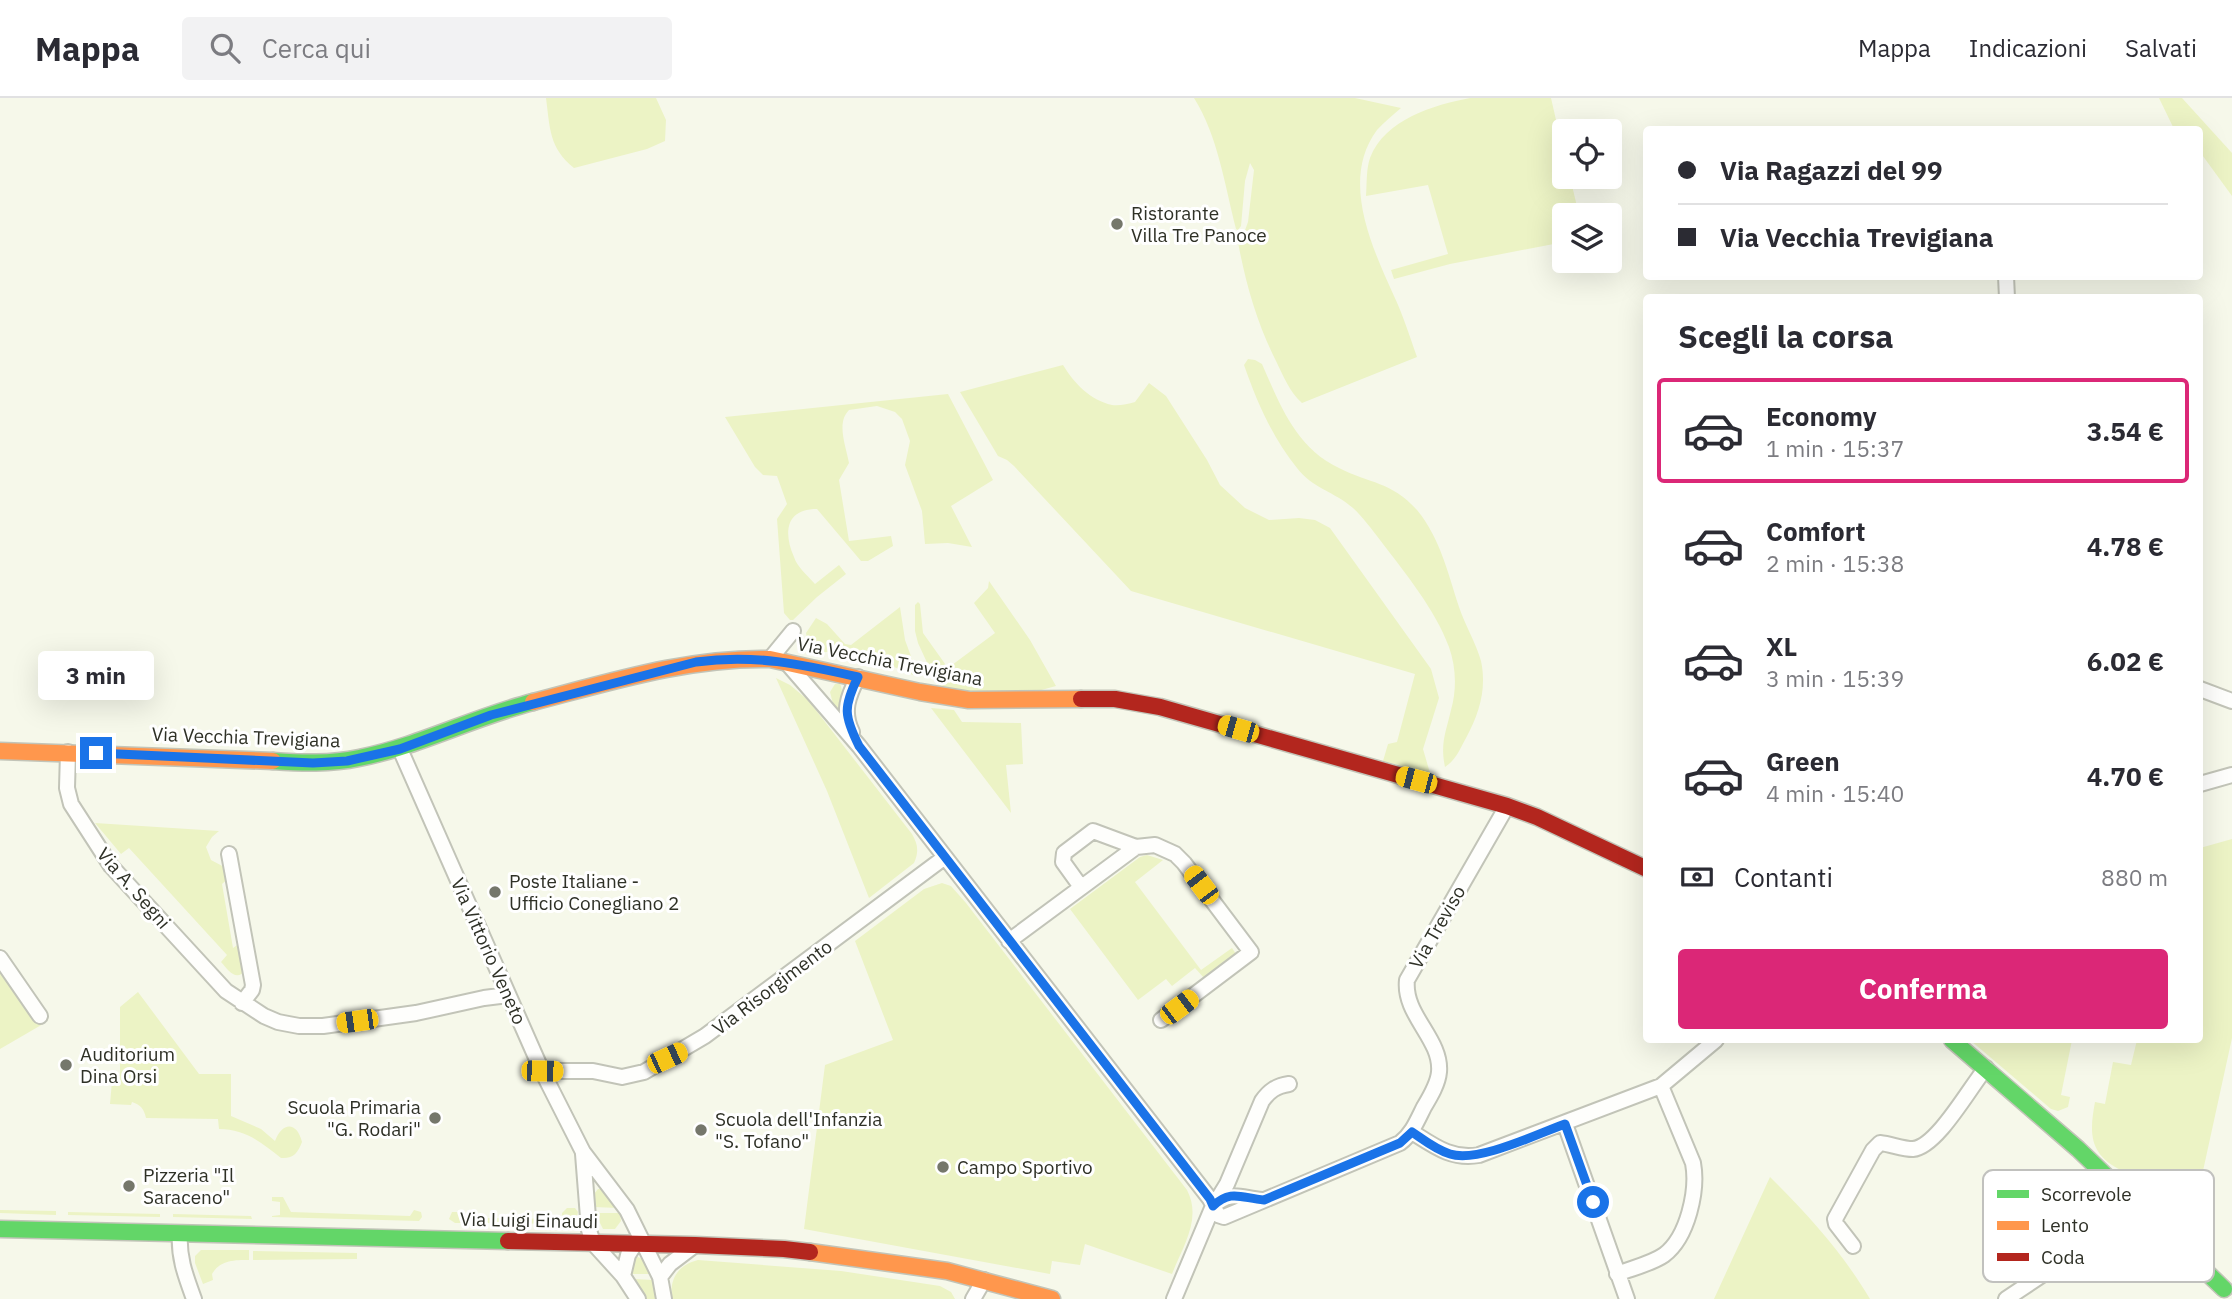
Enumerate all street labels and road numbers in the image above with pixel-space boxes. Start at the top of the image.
street label: Via Vecchia Trevigiana [795,631,985,691]
street label: Via Vecchia Trevigiana [151,722,341,752]
street label: Via A. Segni [92,842,176,934]
street label: Via Vittorio Veneto [446,874,532,1028]
street label: Via Treviso [1404,881,1470,973]
street label: Via Risorgimento [707,934,837,1040]
street label: Via Luigi Einaudi [460,1207,598,1233]

